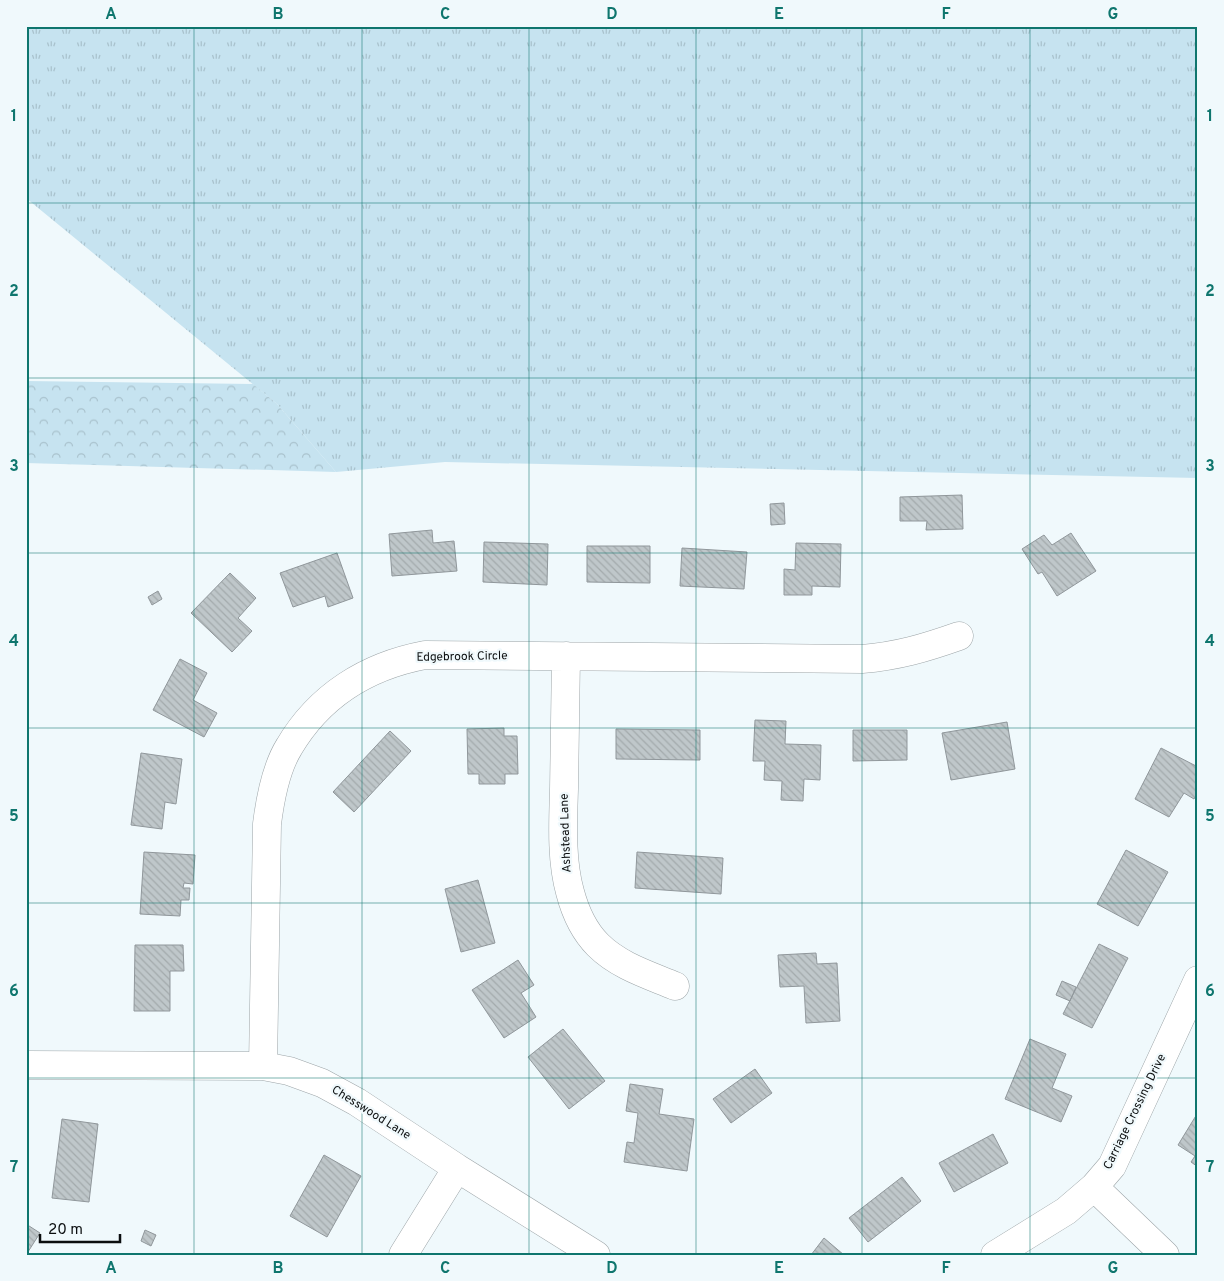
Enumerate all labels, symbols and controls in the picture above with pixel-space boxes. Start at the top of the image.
text: A [105,5,117,25]
text: B [272,5,284,25]
text: C [440,5,450,25]
text: D [606,5,618,25]
text: E [774,5,784,25]
text: F [941,5,951,25]
text: G [1108,5,1118,25]
text: 1 [11,107,17,127]
text: 1 [1207,107,1213,127]
text: 2 [9,282,19,302]
text: 2 [1205,282,1215,302]
text: 3 [9,457,19,477]
text: 3 [1205,457,1215,477]
text: 4 [9,632,19,652]
text: 4 [1205,632,1215,652]
street label: Edgebrook Circle [416,648,508,666]
street label: Ashstead Lane [557,793,575,873]
text: 5 [9,807,19,827]
text: 5 [1205,807,1215,827]
text: 6 [9,982,19,1002]
text: 6 [1205,982,1215,1002]
street label: Carriage Crossing Drive [1100,1051,1170,1173]
street label: Chesswood Lane [328,1082,414,1144]
text: 7 [10,1158,18,1178]
text: 7 [1206,1158,1214,1178]
scale bar [40,1211,120,1243]
text: 20 m [48,1221,83,1240]
text: A [105,1259,117,1279]
text: B [272,1259,284,1279]
text: C [440,1259,450,1279]
text: D [606,1259,618,1279]
text: E [774,1259,784,1279]
text: F [941,1259,951,1279]
text: G [1108,1259,1118,1279]

